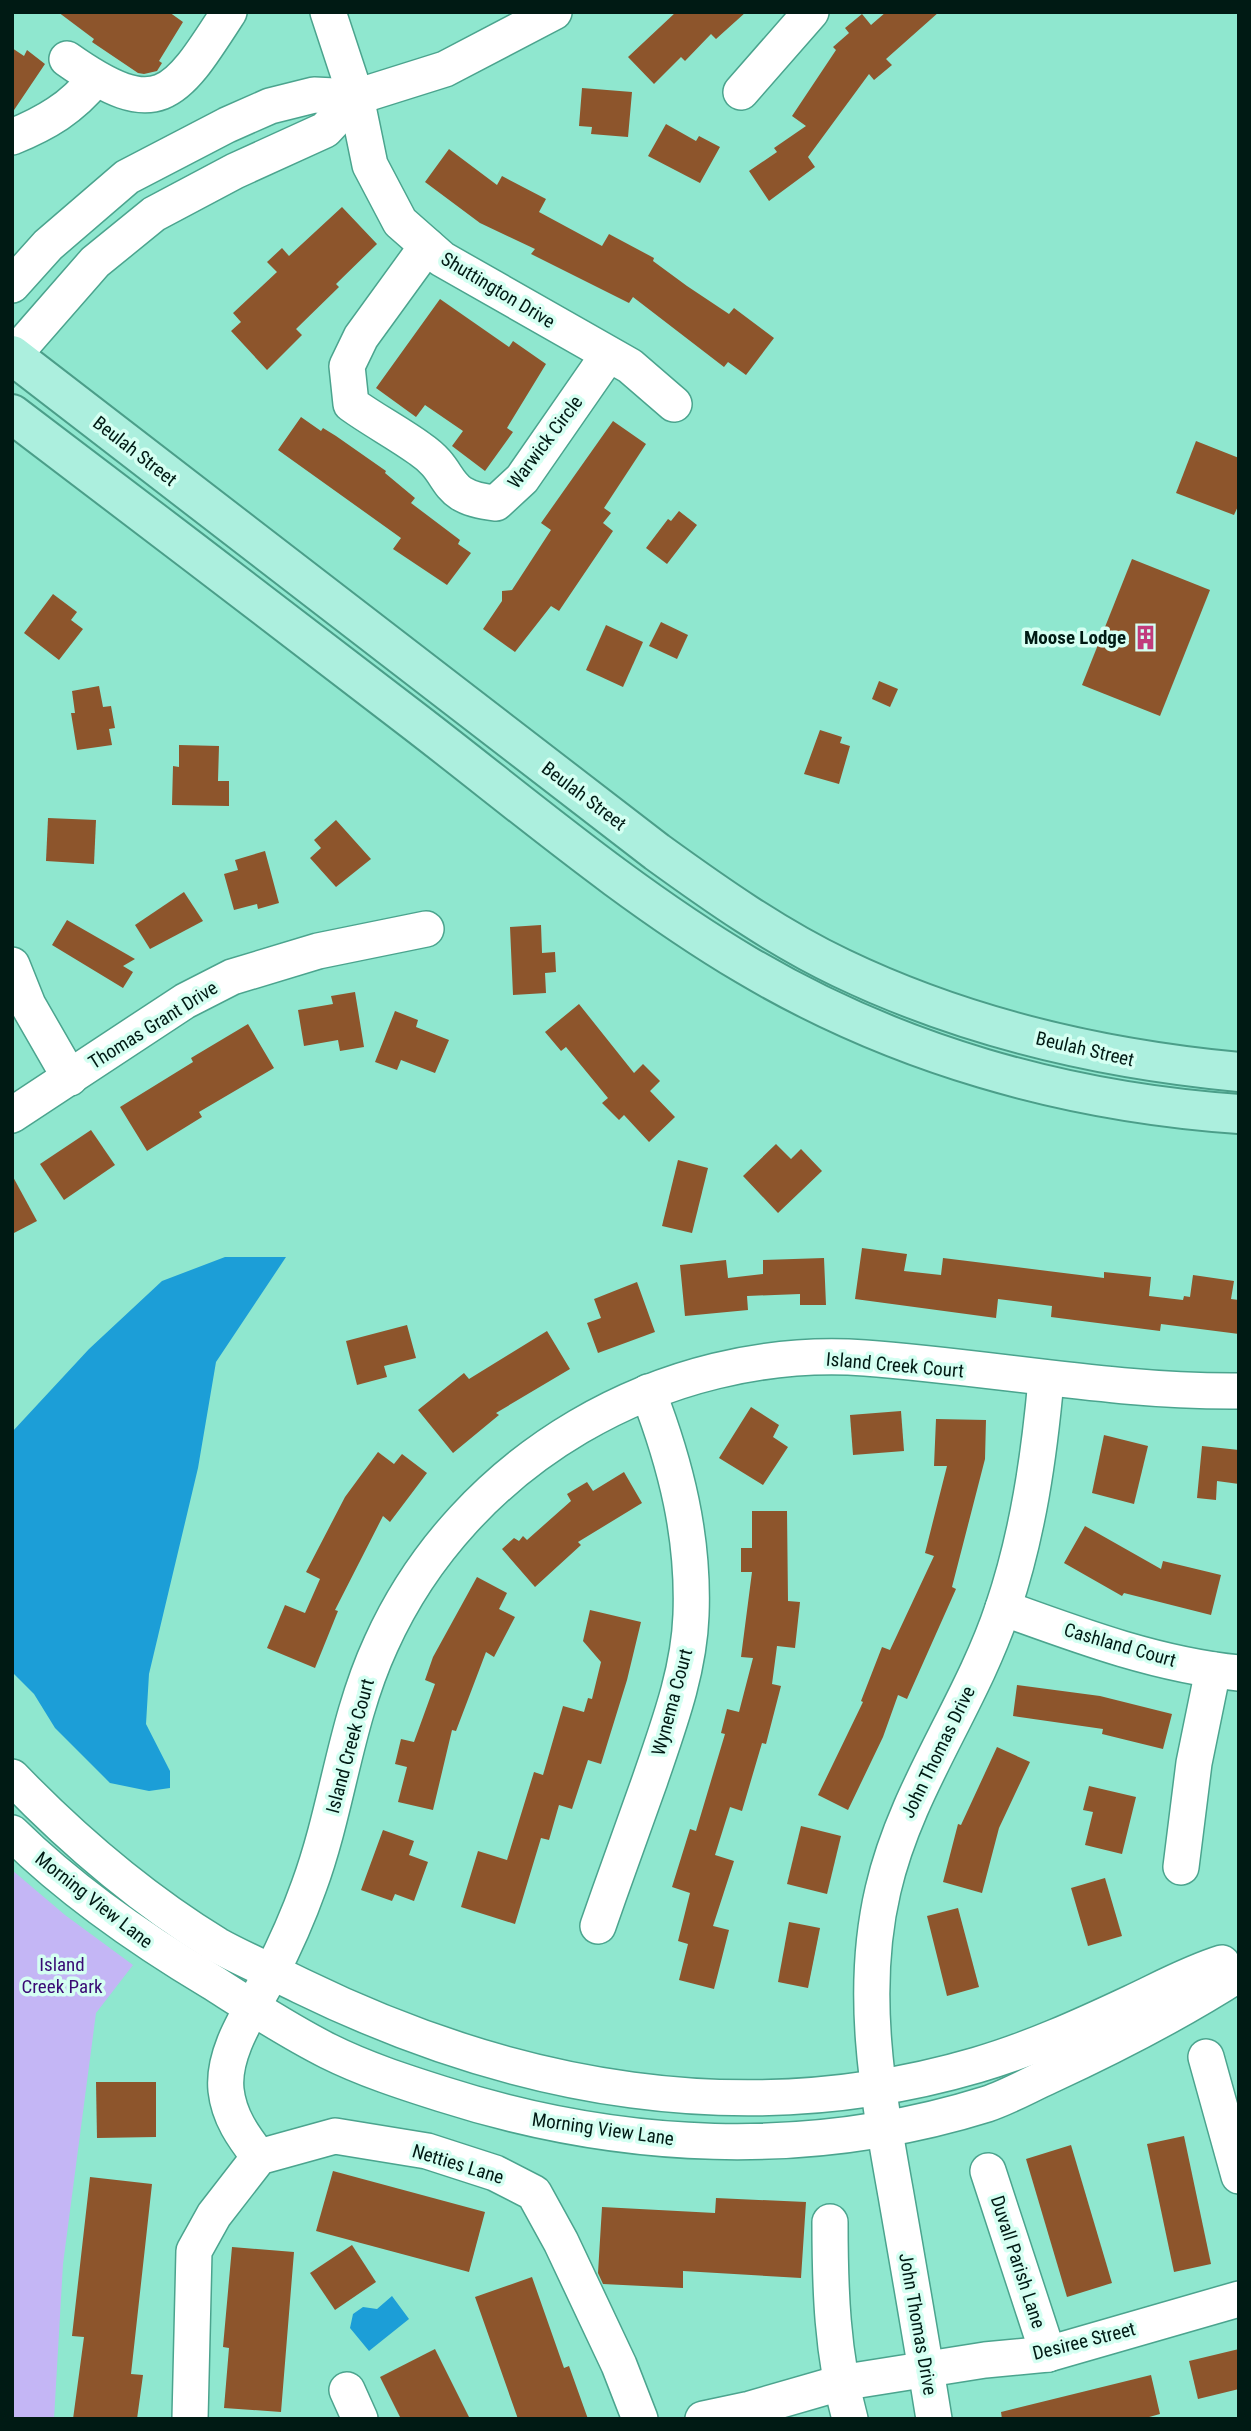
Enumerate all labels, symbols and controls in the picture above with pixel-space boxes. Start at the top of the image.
street label: Shuttington Drive [437,247,559,333]
street label: Warwick Circle [503,391,587,493]
street label: Beulah Street [89,411,181,491]
building icon: Moose Lodge [1132,623,1160,651]
place label: Moose Lodge [1024,626,1126,649]
street label: Beulah Street [537,757,631,835]
street label: Thomas Grant Drive [84,976,222,1074]
street label: Beulah Street [1034,1027,1136,1071]
street label: Island Creek Court [825,1348,965,1382]
street label: Cashland Court [1061,1618,1179,1672]
street label: Wynema Court [647,1646,697,1758]
street label: Island Creek Court [321,1676,379,1816]
street label: John Thomas Drive [896,1682,980,1822]
street label: Morning View Lane [31,1847,158,1953]
park label: Island Creek Park [21,1953,103,1998]
street label: Morning View Lane [531,2108,676,2150]
street label: Netties Lane [409,2139,507,2189]
street label: Duvall Parish Lane [986,2193,1050,2331]
street label: John Thomas Drive [894,2251,942,2397]
street label: Desiree Street [1030,2317,1138,2365]

